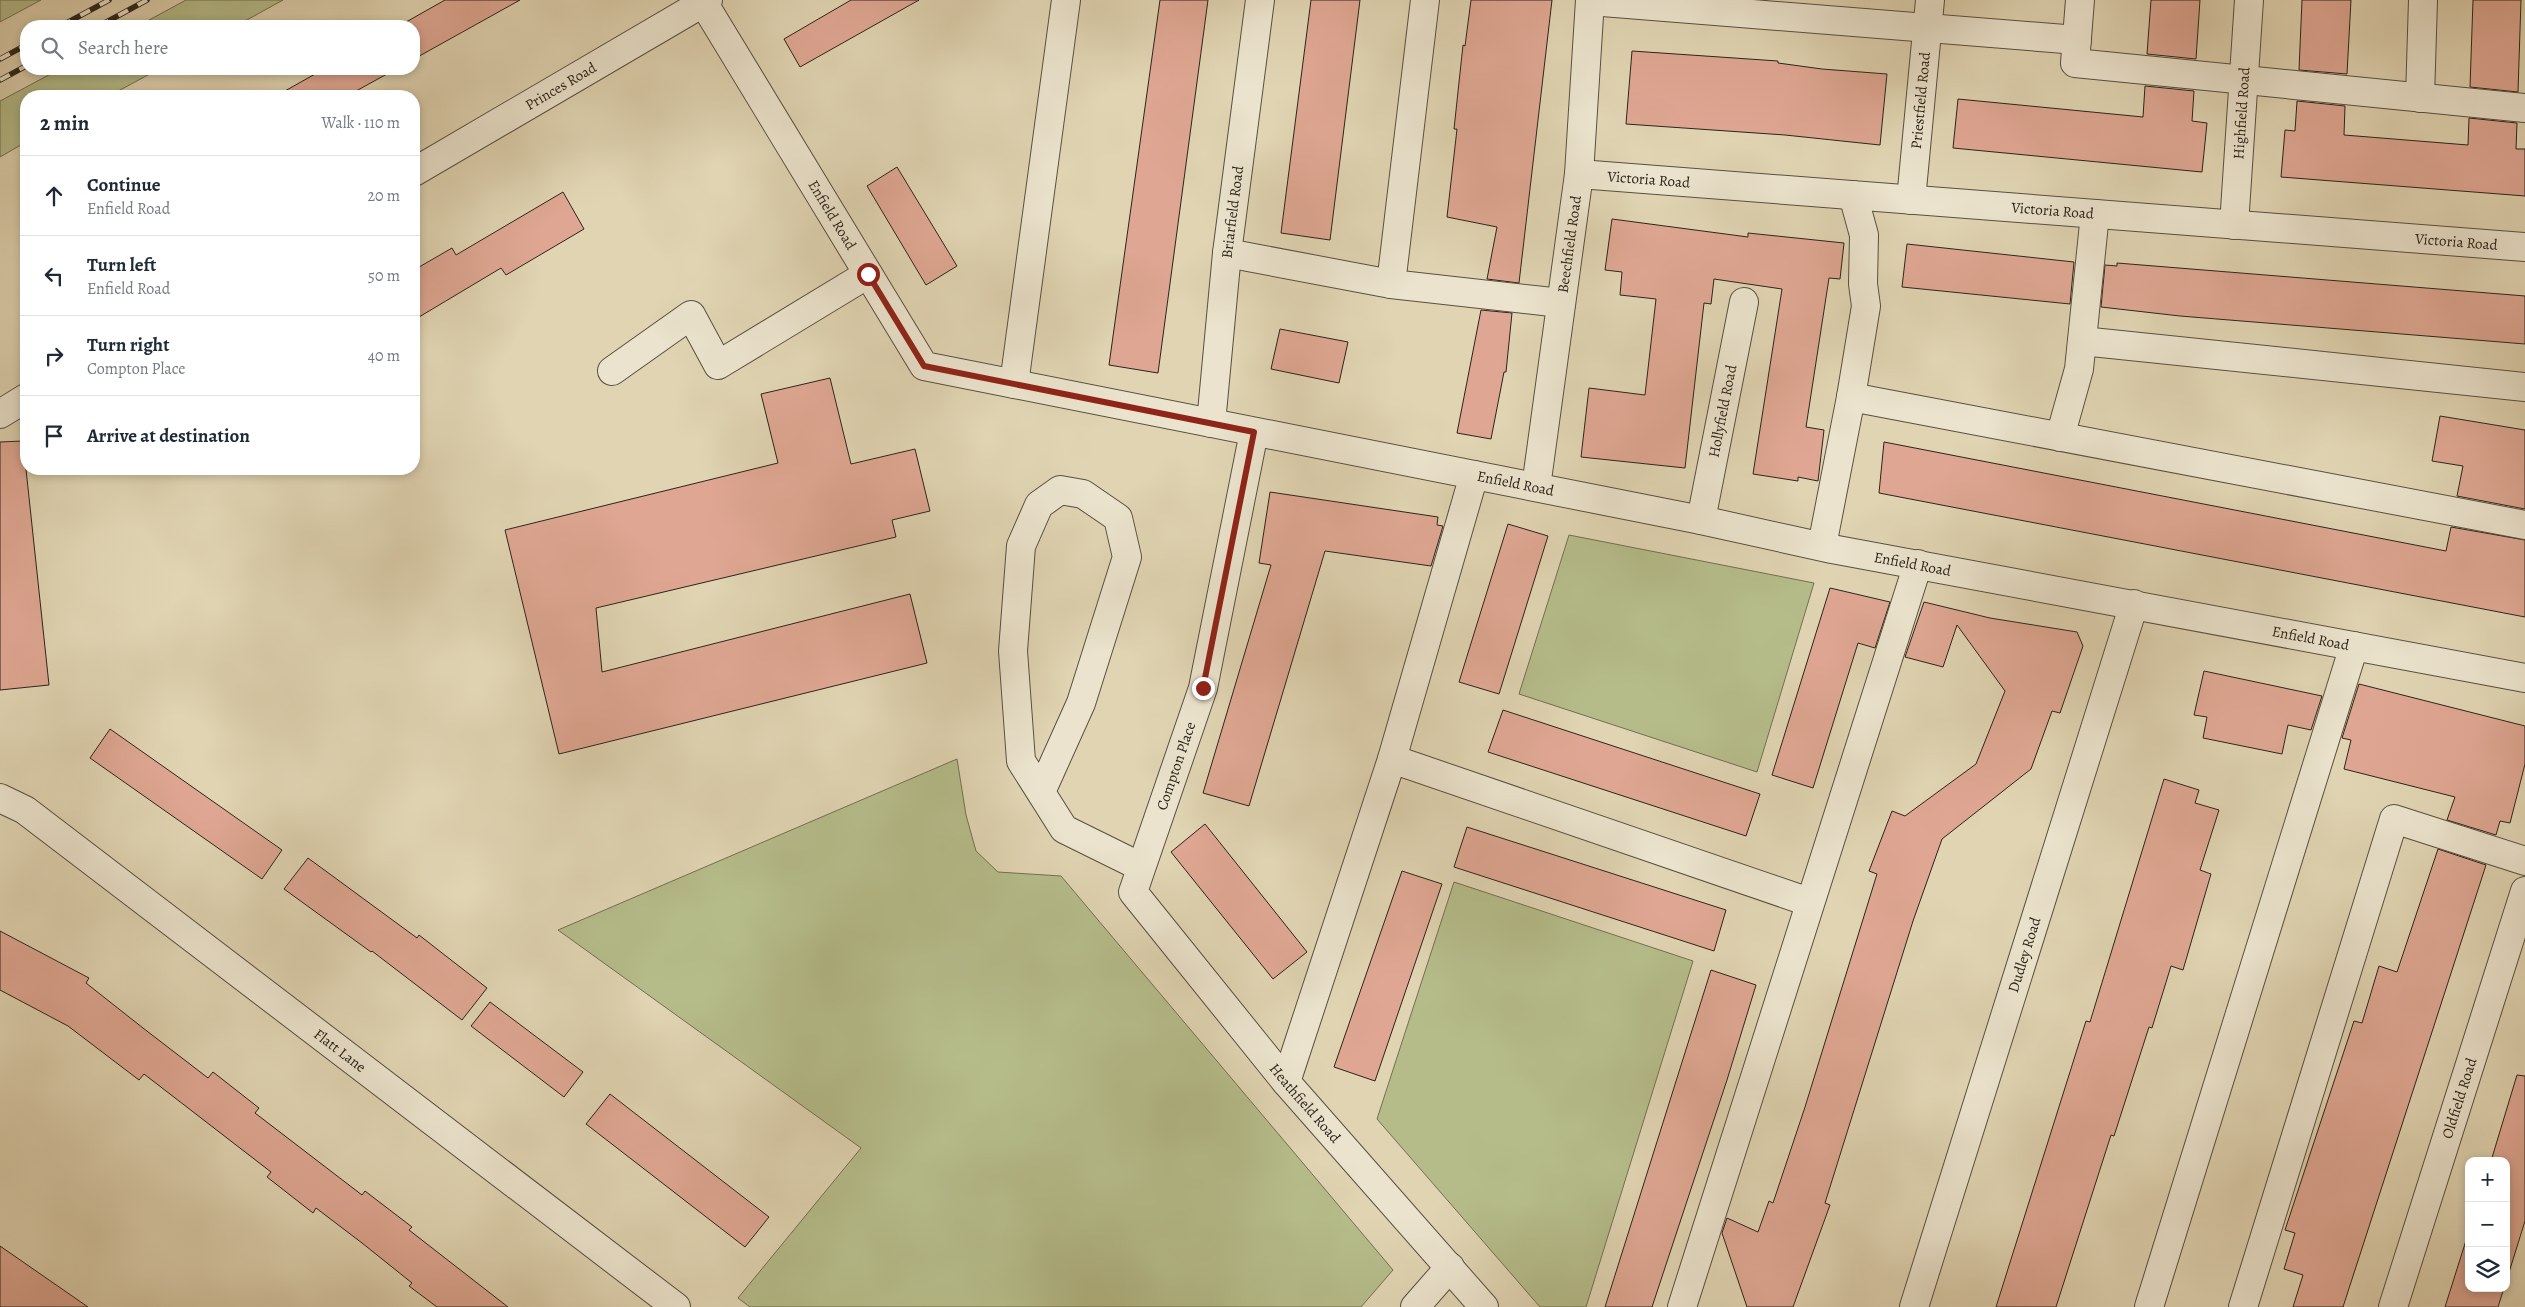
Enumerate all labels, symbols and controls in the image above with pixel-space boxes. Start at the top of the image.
search box [20,20,420,75]
icon: search [38,34,66,62]
text: Search here [78,35,168,61]
street label: Priestfield Road [1906,50,1935,150]
street label: Princes Road [521,57,601,115]
street label: Highfield Road [2228,66,2255,160]
text: 2 min [40,109,89,137]
text: Walk · 110 m [322,112,400,134]
street label: Briarfield Road [1217,164,1248,259]
street label: Victoria Road [1606,166,1692,193]
text: Continue [87,172,161,198]
street label: Enfield Road [803,176,862,254]
icon: ahead [40,182,68,210]
text: 20 m [367,185,400,207]
street label: Beechfield Road [1553,193,1586,294]
street label: Victoria Road [2010,197,2096,224]
text: Enfield Road [87,198,170,220]
street label: Victoria Road [2413,228,2499,255]
text: Turn left [87,252,156,278]
icon: left [40,262,68,290]
route start [857,263,880,286]
text: 50 m [368,265,400,287]
text: Enfield Road [87,278,170,300]
text: Turn right [87,332,169,358]
icon: right [40,342,68,370]
text: 40 m [368,345,400,367]
text: Compton Place [87,358,186,380]
street label: Hollyfield Road [1704,362,1742,459]
icon: arrive [40,422,68,450]
text: Arrive at destination [87,423,250,449]
street label: Enfield Road [1475,466,1557,501]
street label: Enfield Road [1872,547,1954,581]
street label: Enfield Road [2270,621,2352,655]
route end [1192,677,1215,700]
street label: Compton Place [1152,719,1201,813]
street label: Dudley Road [2003,914,2046,995]
street label: Flatt Lane [310,1024,370,1077]
street label: Oldfield Road [2437,1054,2482,1141]
street label: Heathfield Road [1265,1059,1346,1148]
map controls [2465,1157,2510,1292]
button: + [2465,1157,2510,1202]
button: − [2465,1202,2510,1247]
button: layers [2465,1247,2510,1292]

